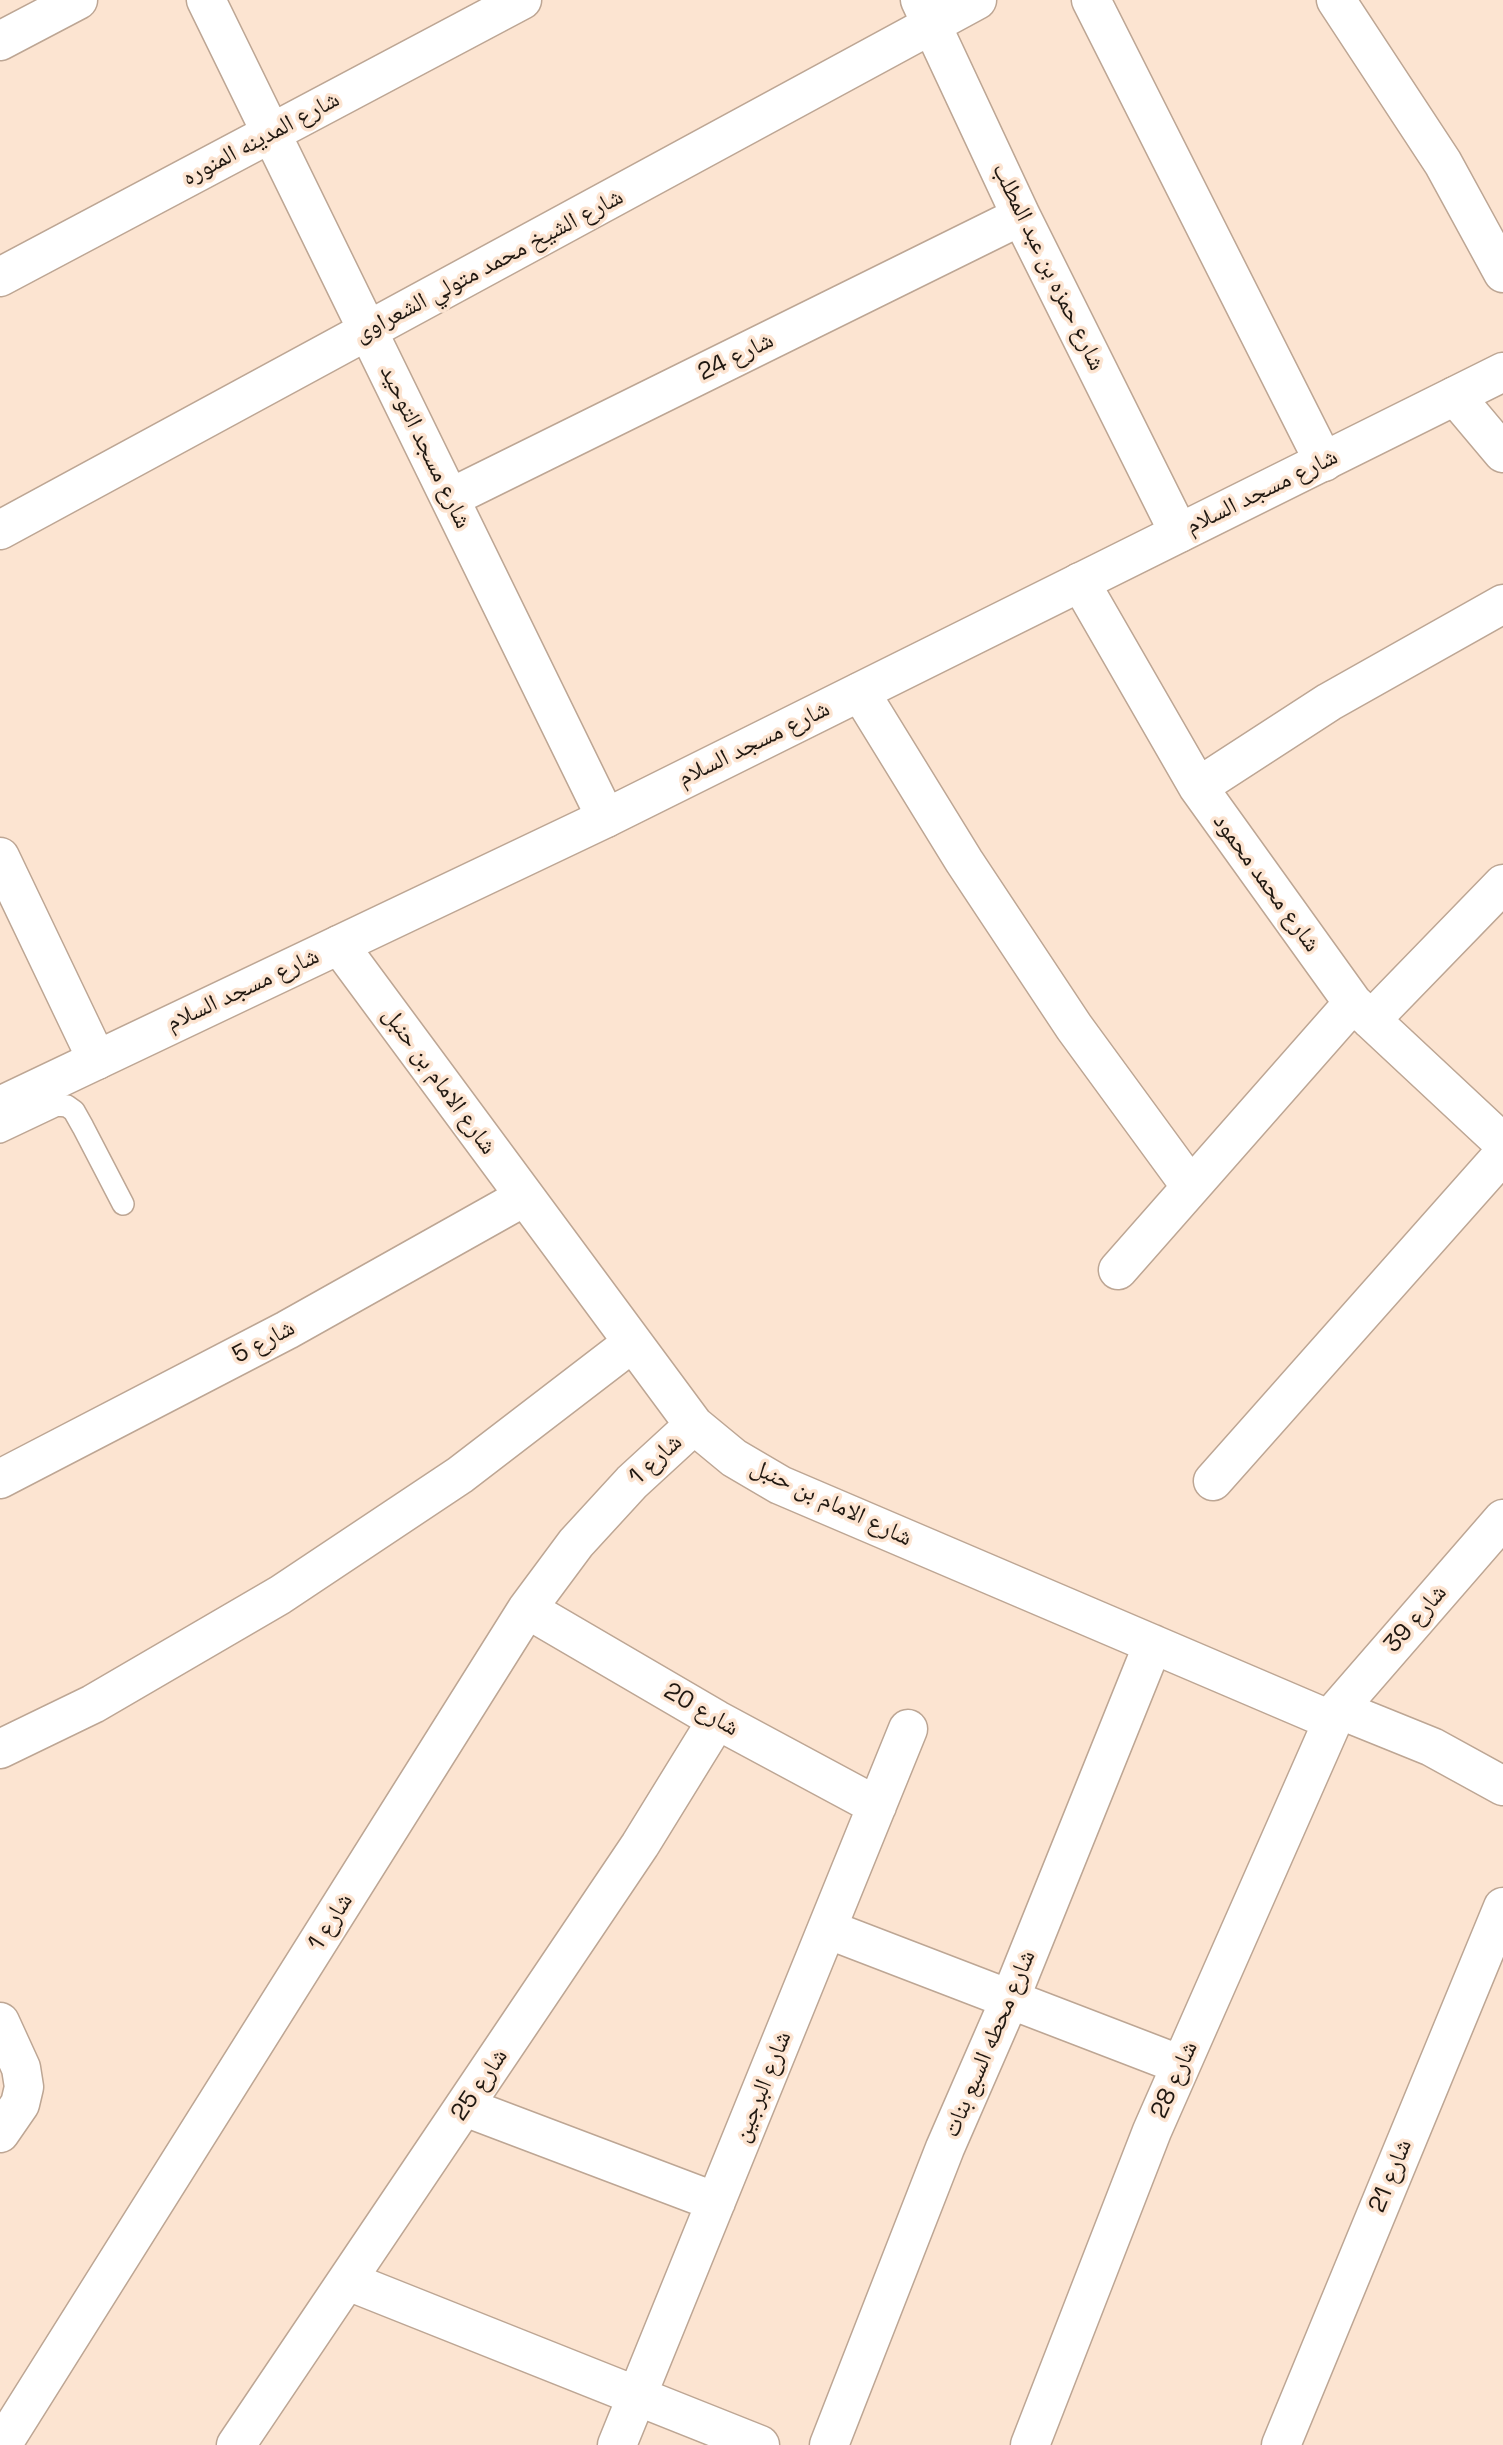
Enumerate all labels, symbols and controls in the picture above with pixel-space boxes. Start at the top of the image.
street label: شارع المدينه المنوره [177,85,345,193]
street label: شارع حمزه بن عبد المطلب [985,158,1111,376]
street label: شارع الشيخ محمد متولي الشعراوى [350,183,628,349]
street label: شارع 24 [693,326,779,388]
street label: شارع مسجد التوحيد [373,361,477,533]
street label: شارع مسجد السلام [1181,443,1343,541]
street label: شارع مسجد السلام [673,695,835,793]
street label: شارع محمد محمود [1206,808,1326,958]
street label: شارع مسجد السلام [162,942,324,1038]
street label: شارع الامام بن حنبل [376,1002,502,1160]
street label: شارع 5 [228,1314,300,1370]
street label: شارع 1 [624,1428,688,1492]
street label: شارع الامام بن حنبل [746,1453,916,1553]
street label: شارع 39 [1379,1579,1453,1659]
street label: شارع 20 [658,1677,744,1743]
street label: شارع 1 [302,1888,360,1956]
street label: شارع محطه السبع بنات [938,1946,1042,2142]
street label: شارع البرجين [728,2027,798,2147]
street label: شارع 28 [1145,2037,1205,2123]
street label: شارع 25 [446,2044,514,2126]
street label: شارع 21 [1363,2135,1419,2217]

